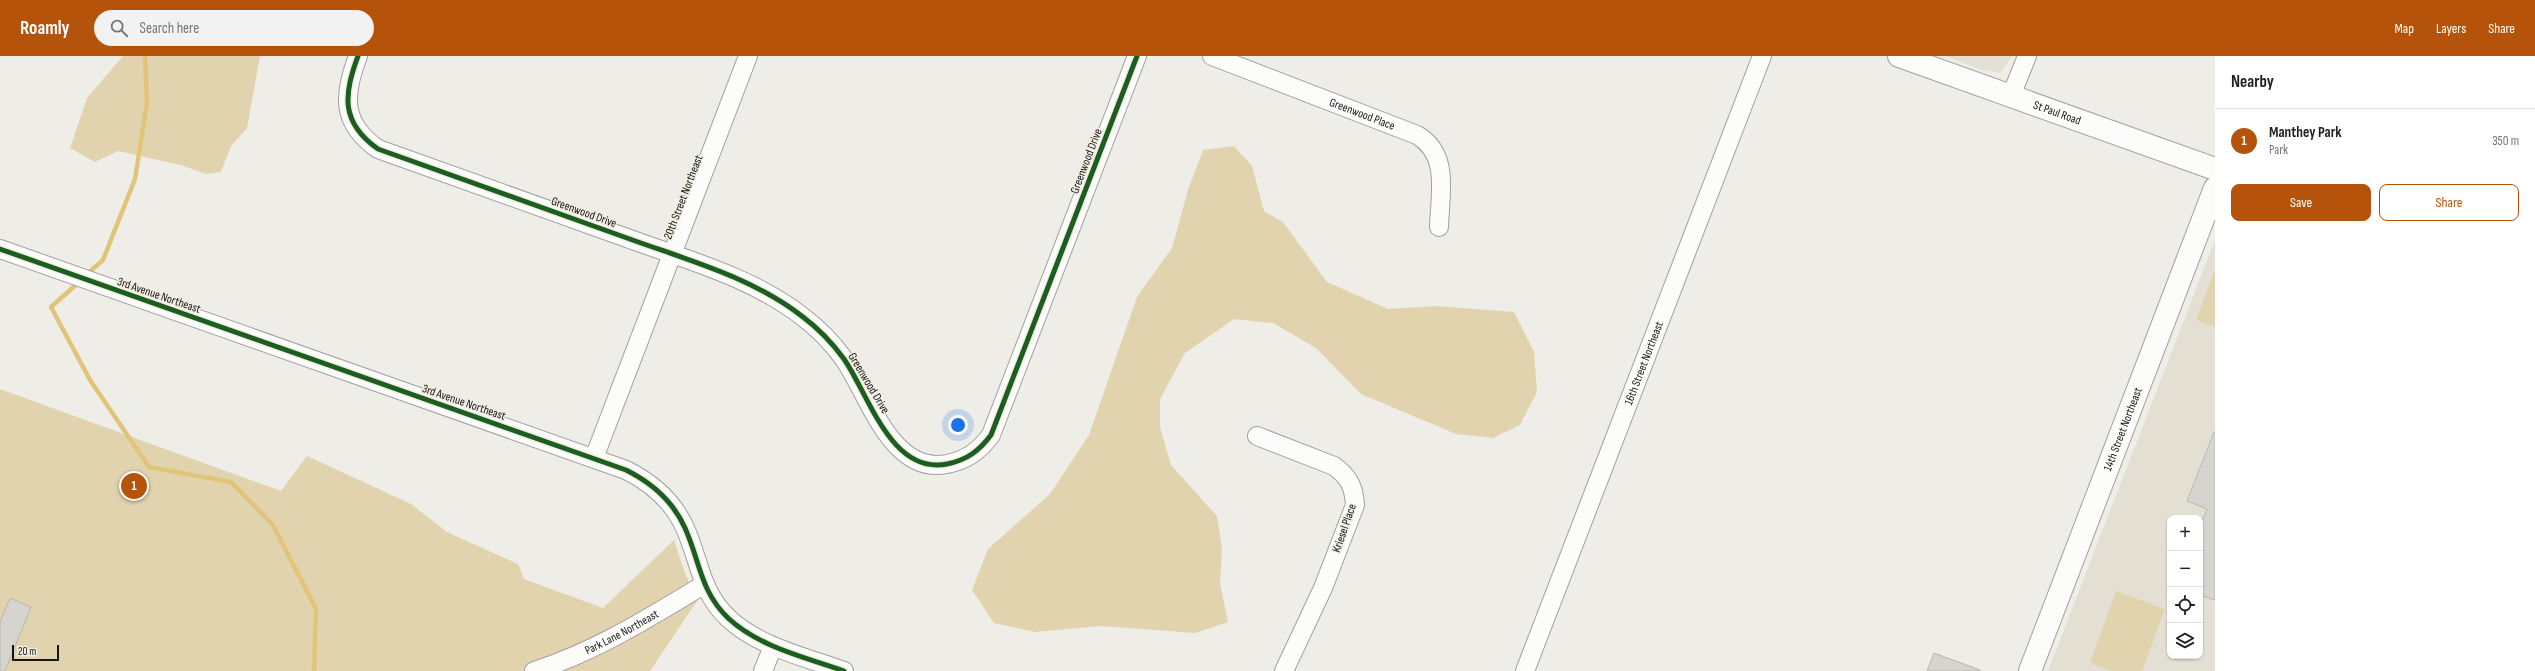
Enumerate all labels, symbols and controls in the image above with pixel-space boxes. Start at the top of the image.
search box [94,10,374,46]
text: Roamly [20,17,70,40]
icon: search [108,17,130,39]
text: Search here [140,19,199,38]
text: Map [2394,20,2414,37]
text: Layers [2436,20,2466,37]
text: Share [2488,20,2515,37]
text: Nearby [2231,72,2274,92]
street label: Greenwood Place [1327,95,1397,134]
street label: St Paul Road [2031,98,2083,128]
text: Manthey Park [2269,123,2342,142]
street label: Greenwood Drive [1067,126,1106,196]
text: 1 [2241,133,2247,149]
text: 350 m [2492,133,2519,149]
text: Park [2269,142,2288,158]
street label: 20th Street Northeast [660,153,707,241]
button: Save [2231,184,2371,221]
button: Share [2379,184,2519,221]
street label: Greenwood Drive [549,194,619,231]
street label: 3rd Avenue Northeast [115,274,203,317]
street label: 16th Street Northeast [1621,319,1667,407]
street label: Greenwood Drive [844,350,893,417]
street label: 3rd Avenue Northeast [420,381,508,424]
street label: 14th Street Northeast [2100,385,2146,473]
your location [948,415,968,435]
pin: 1 [121,471,147,501]
street label: Kriesel Place [1329,502,1360,555]
map controls [2167,515,2203,659]
button: + [2167,515,2203,551]
button: − [2167,551,2203,587]
button: locate [2167,587,2203,623]
street label: Park Lane Northeast [583,606,662,658]
button: layers [2167,623,2203,659]
scale bar [12,643,59,662]
text: 20 m [18,645,36,658]

